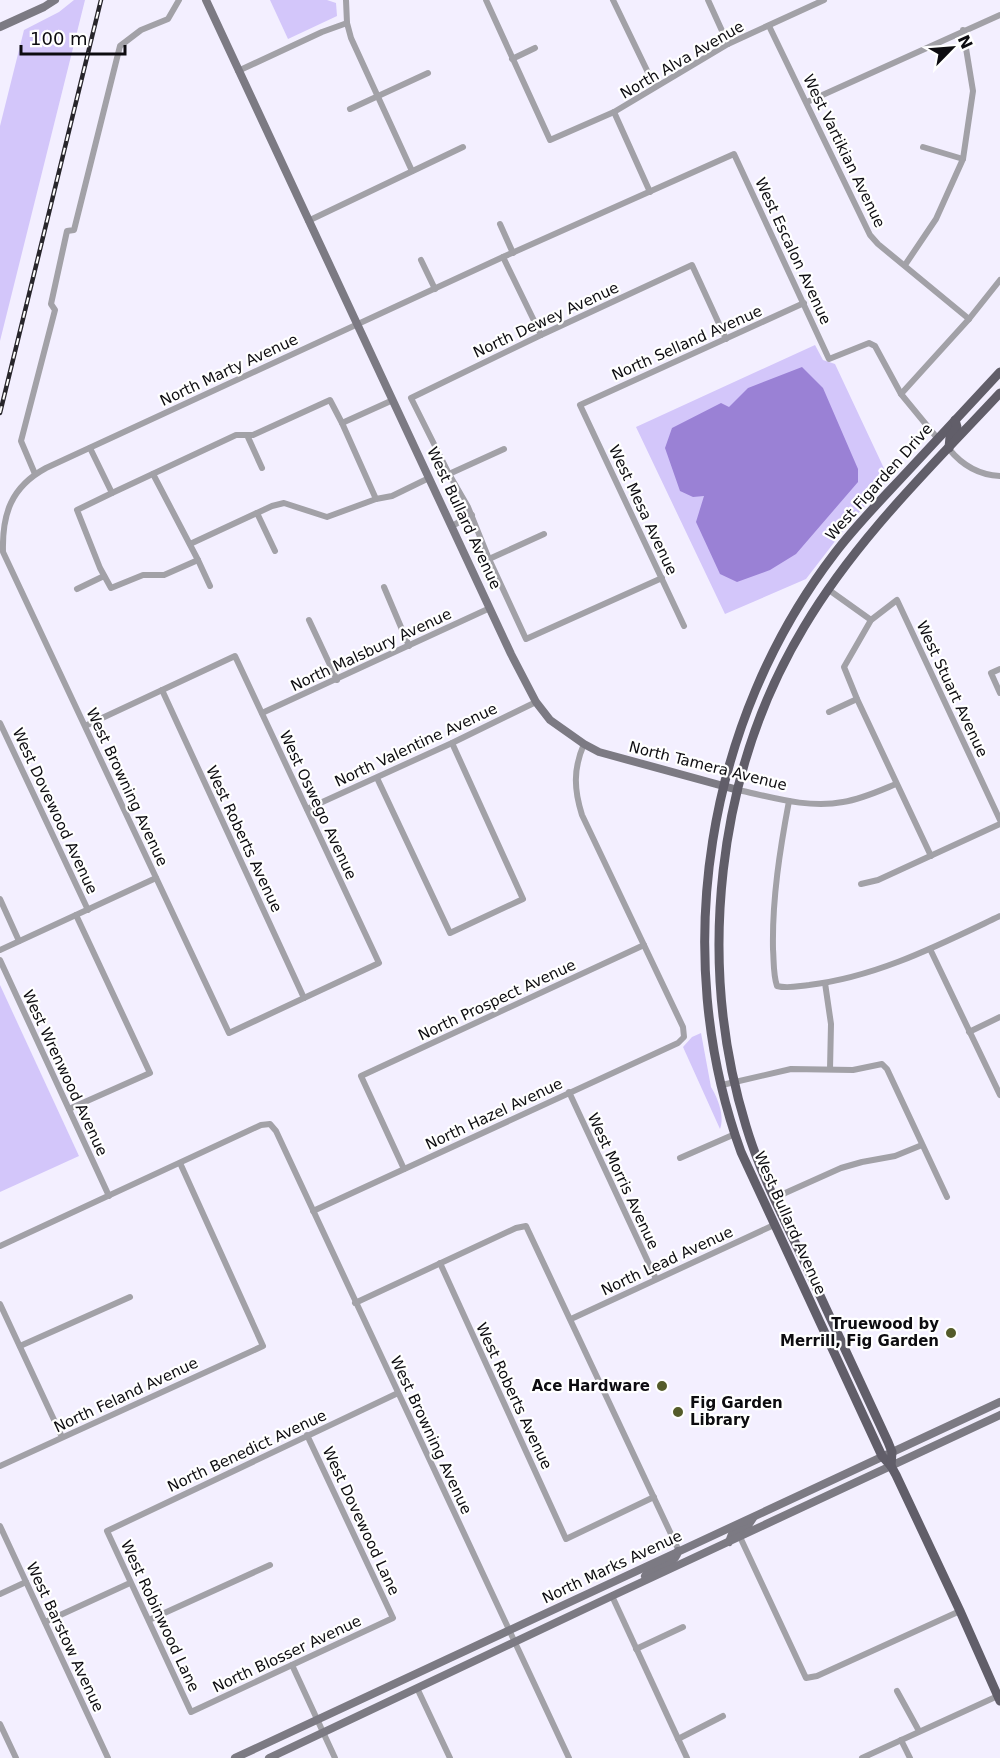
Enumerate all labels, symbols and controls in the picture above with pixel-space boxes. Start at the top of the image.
street label: North Alva Avenue [617,17,747,103]
scale bar [21,18,124,56]
north arrow [922,18,982,78]
text: 100 m [30,28,88,49]
text: N [954,32,977,52]
street label: West Vartikian Avenue [799,71,889,231]
street label: West Escalon Avenue [751,175,835,327]
street label: North Dewey Avenue [470,278,622,362]
street label: North Selland Avenue [609,302,765,384]
street label: North Marty Avenue [157,330,301,410]
street label: West Figarden Drive [822,420,936,544]
street label: West Mesa Avenue [605,442,681,578]
street label: West Bullard Avenue [423,444,505,592]
street label: North Malsbury Avenue [288,605,454,695]
street label: West Stuart Avenue [913,618,991,760]
street label: North Valentine Avenue [332,699,500,791]
street label: West Browning Avenue [82,705,172,869]
street label: West Dovewood Avenue [9,725,101,897]
street label: West Oswego Avenue [276,728,360,882]
street label: North Tamera Avenue [627,738,789,794]
street label: West Roberts Avenue [202,763,286,915]
street label: North Prospect Avenue [415,956,579,1044]
street label: West Wrenwood Avenue [19,987,111,1159]
street label: North Hazel Avenue [423,1074,565,1154]
street label: West Morris Avenue [584,1110,662,1252]
street label: West Bullard Avenue [750,1149,830,1297]
street label: North Lead Avenue [598,1223,736,1299]
place label: Truewood by Merrill, Fig Garden [780,1315,939,1350]
street label: West Roberts Avenue [472,1320,556,1472]
marker: Truewood by Merrill, Fig Garden [944,1326,958,1340]
street label: West Browning Avenue [386,1353,476,1517]
street label: North Feland Avenue [51,1354,201,1436]
place label: Ace Hardware [532,1377,650,1395]
marker: Ace Hardware [655,1379,669,1393]
place label: Fig Garden Library [690,1394,783,1429]
marker: Fig Garden Library [671,1405,685,1419]
street label: North Benedict Avenue [165,1406,329,1496]
street label: West Dovewood Lane [319,1444,403,1598]
street label: North Marks Avenue [539,1527,685,1607]
street label: West Robinwood Lane [117,1537,203,1695]
street label: West Barstow Avenue [22,1559,108,1715]
street label: North Blosser Avenue [210,1612,364,1696]

